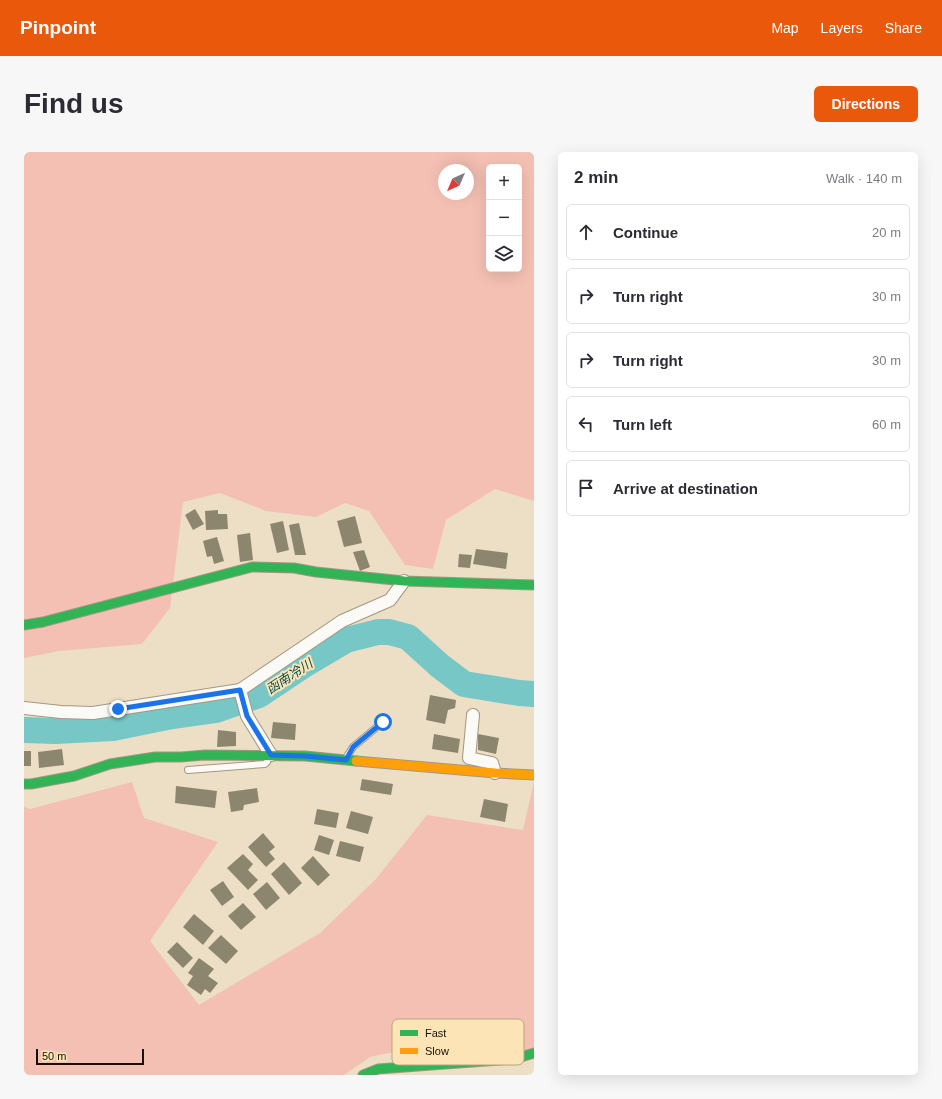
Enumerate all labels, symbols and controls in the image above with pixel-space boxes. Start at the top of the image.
text: Pinpoint [20,17,96,38]
text: Map [771,20,799,36]
text: Layers [821,20,863,36]
text: Share [885,20,922,36]
button: Directions [814,86,918,122]
text: Find us [24,88,124,119]
north arrow [438,164,474,200]
map controls [486,164,522,272]
button: + [486,164,522,200]
text: 2 min [574,168,618,187]
text: Walk · 140 m [826,171,902,186]
button: − [486,200,522,236]
icon: ahead [575,221,597,243]
text: Continue [613,224,678,241]
text: 20 m [872,225,901,240]
button: layers [486,236,522,272]
icon: right [575,285,597,307]
text: Turn right [613,288,683,305]
text: 30 m [872,289,901,304]
icon: right [575,349,597,371]
text: Turn right [613,352,683,369]
text: 30 m [872,353,901,368]
icon: left [575,413,597,435]
text: Turn left [613,416,672,433]
text: 60 m [872,417,901,432]
icon: arrive [575,477,597,499]
text: Arrive at destination [613,480,758,497]
water label: 函南冷川 [263,655,317,697]
route end [109,700,127,718]
route start [374,713,392,731]
legend [392,1019,524,1065]
text: Fast [425,1027,446,1039]
text: Slow [425,1045,449,1057]
scale bar [36,1047,144,1066]
text: 50 m [42,1050,66,1062]

